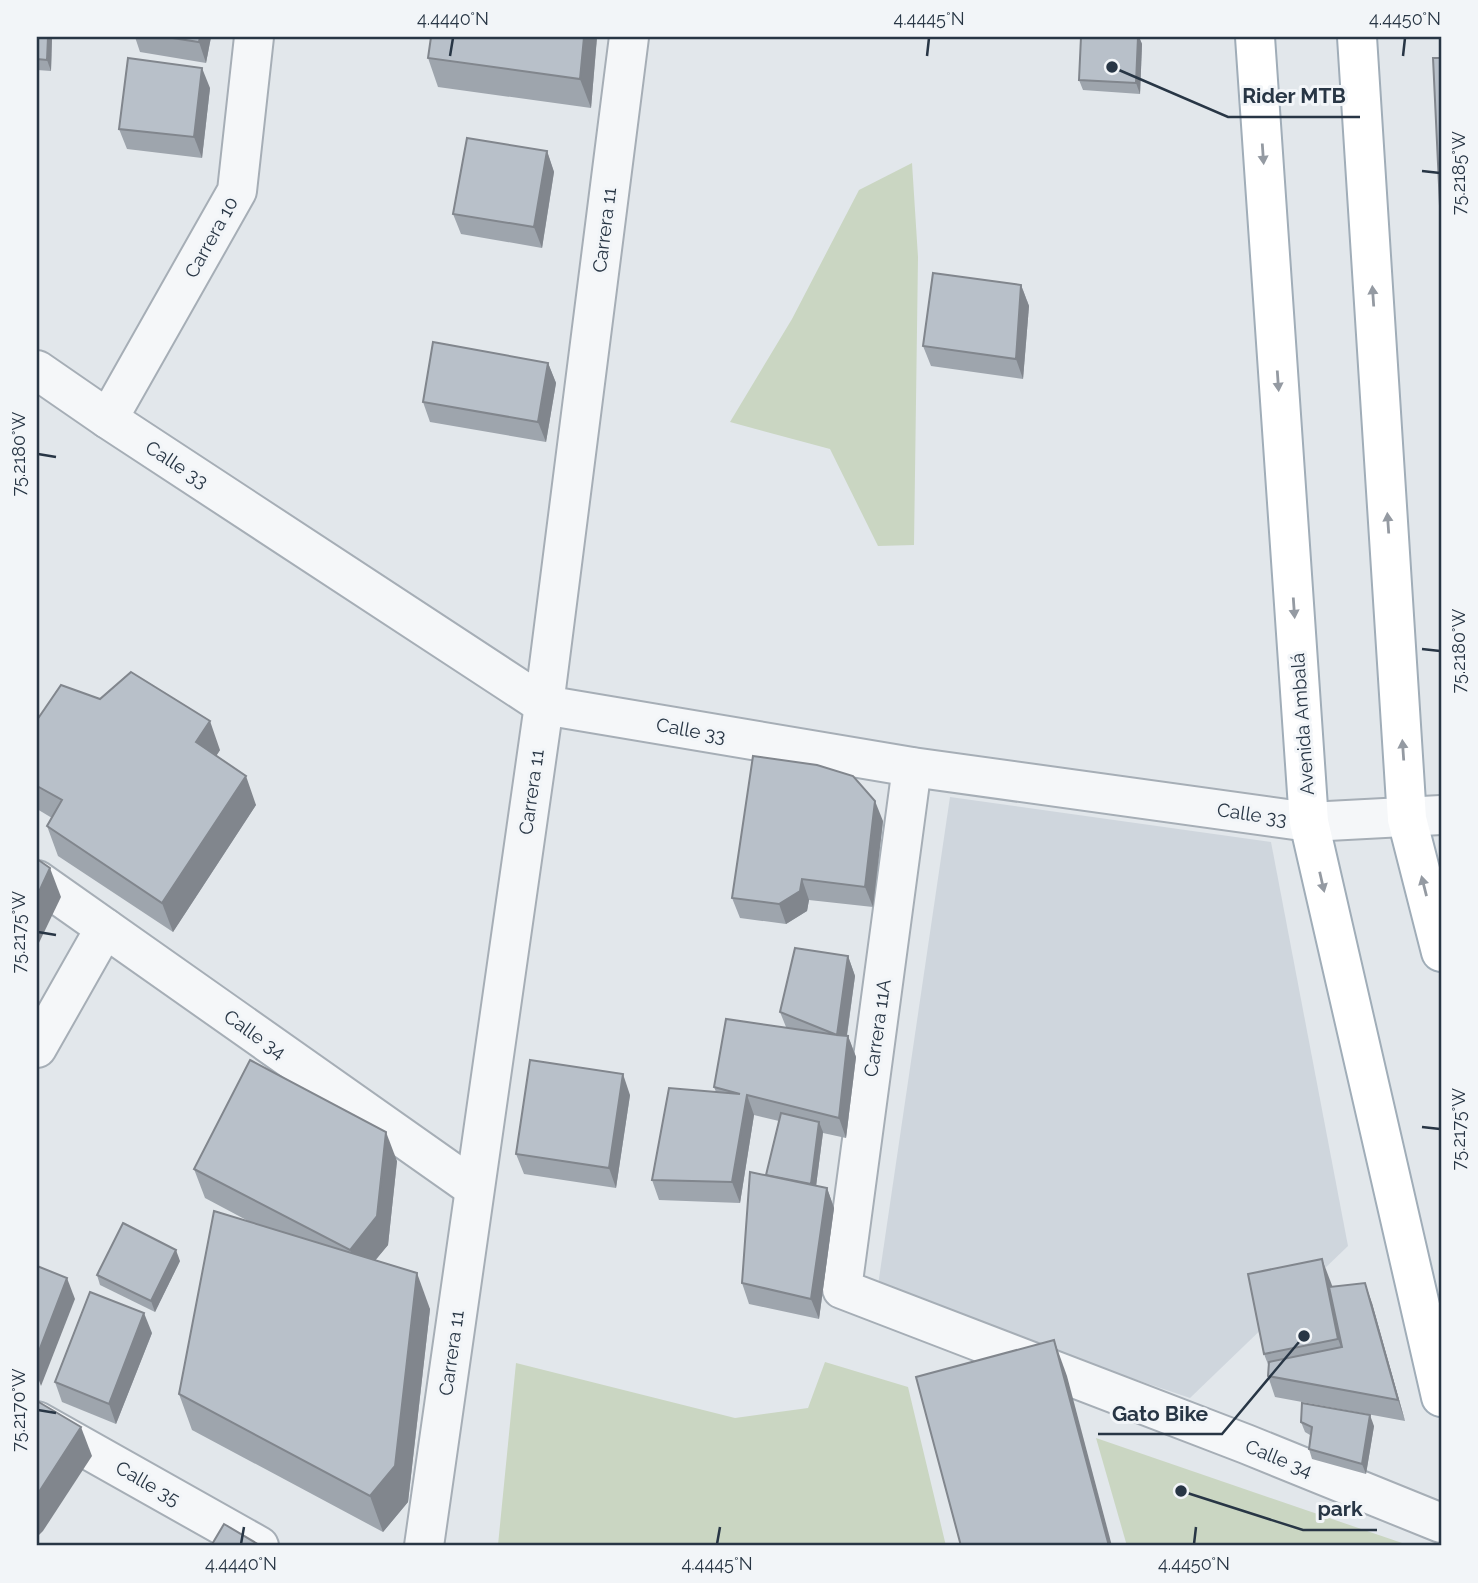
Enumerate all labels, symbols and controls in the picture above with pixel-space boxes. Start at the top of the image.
text: 4.4440°N [417,8,489,29]
text: 4.4445°N [893,8,965,29]
text: 4.4450°N [1369,8,1441,29]
callout: Rider MTB [1228,75,1360,117]
text: Rider MTB [1242,83,1346,108]
text: 75.2185°W [1448,131,1469,215]
one-way arrow [1258,143,1269,165]
street label: Carrera 11 [588,186,620,274]
street label: Carrera 10 [180,193,242,281]
one-way arrow [1368,285,1379,307]
one-way arrow [1273,370,1284,392]
text: 75.2180°W [8,412,29,496]
street label: Calle 33 [142,436,212,492]
one-way arrow [1382,512,1393,534]
one-way arrow [1289,597,1300,619]
text: 75.2180°W [1448,609,1469,693]
street label: Avenida Ambalá [1286,652,1318,796]
street label: Calle 33 [655,713,727,747]
one-way arrow [1397,739,1408,761]
street label: Carrera 11 [514,748,548,836]
street label: Calle 33 [1216,798,1288,830]
one-way arrow [1317,871,1328,893]
one-way arrow [1418,874,1429,896]
text: 75.2175°W [8,891,29,973]
street label: Carrera 11A [859,978,895,1078]
street label: Calle 34 [220,1005,290,1063]
text: 75.2175°W [1448,1088,1469,1170]
street label: Carrera 11 [434,1309,468,1397]
text: 75.2170°W [8,1368,29,1452]
callout: Gato Bike [1098,1392,1222,1434]
text: Gato Bike [1112,1401,1209,1426]
street label: Calle 34 [1242,1435,1316,1481]
street label: Calle 35 [112,1456,184,1510]
callout: park [1303,1488,1377,1530]
text: park [1317,1496,1363,1521]
text: 4.4440°N [205,1553,277,1574]
text: 4.4445°N [681,1553,753,1574]
text: 4.4450°N [1158,1553,1230,1574]

